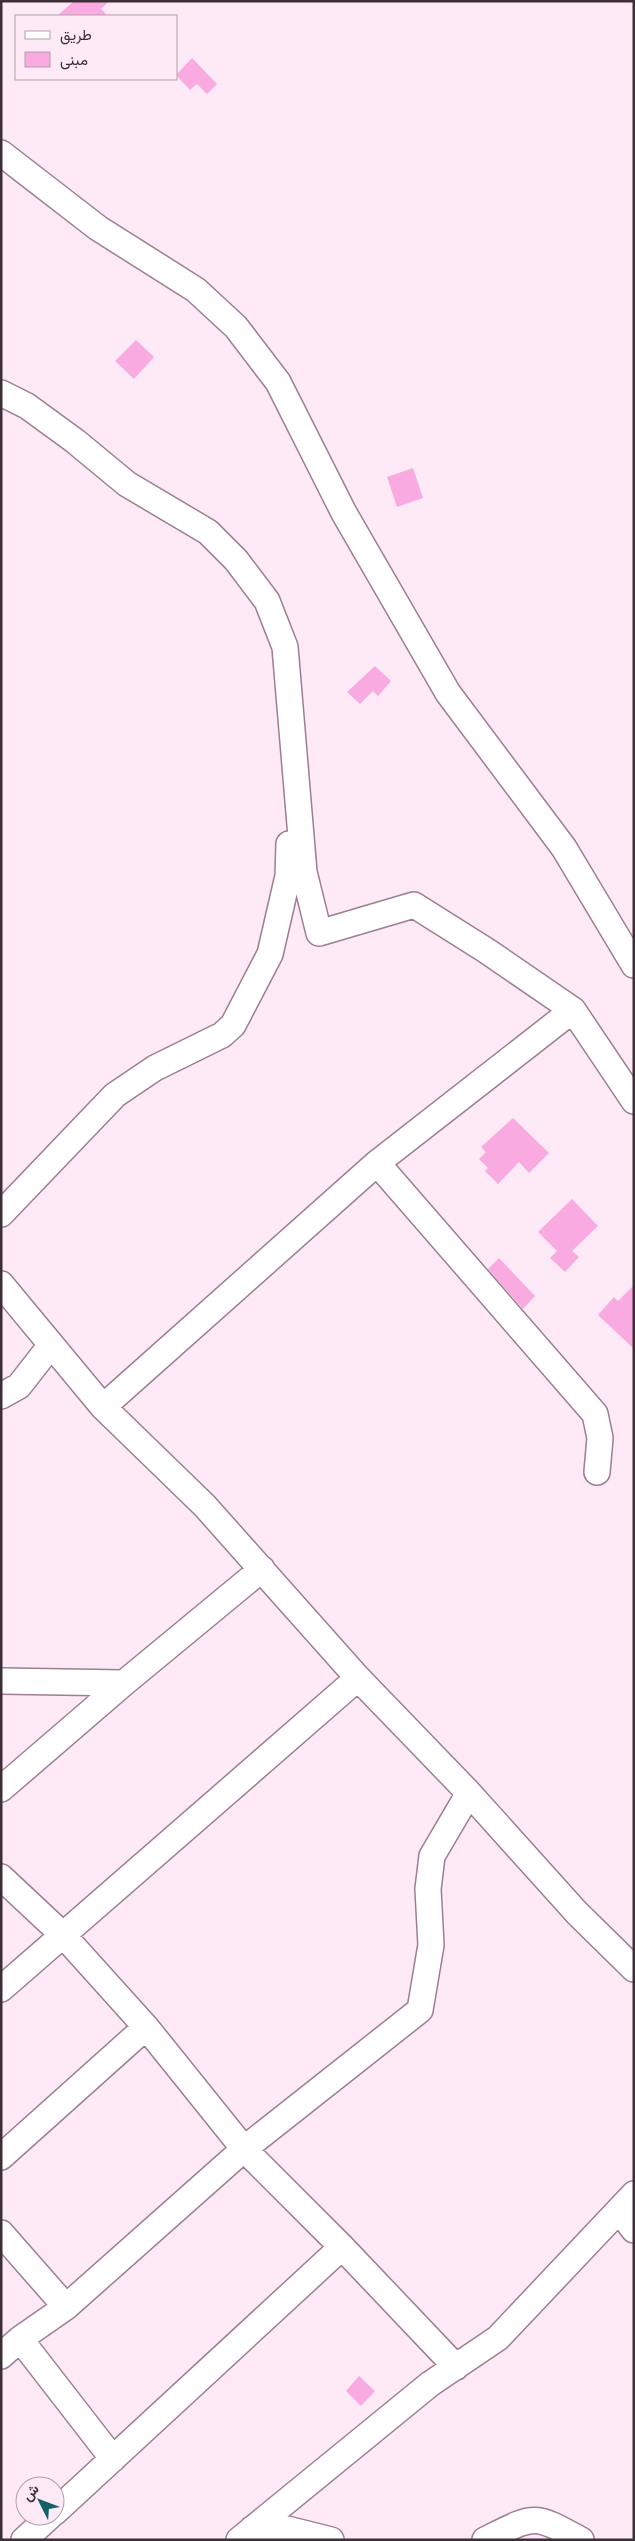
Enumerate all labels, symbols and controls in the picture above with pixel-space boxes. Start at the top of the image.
legend [15,15,178,80]
text: طريق [60,25,92,46]
text: مبنى [60,50,88,71]
north arrow [15,2476,65,2526]
text: ش [18,2480,44,2506]

